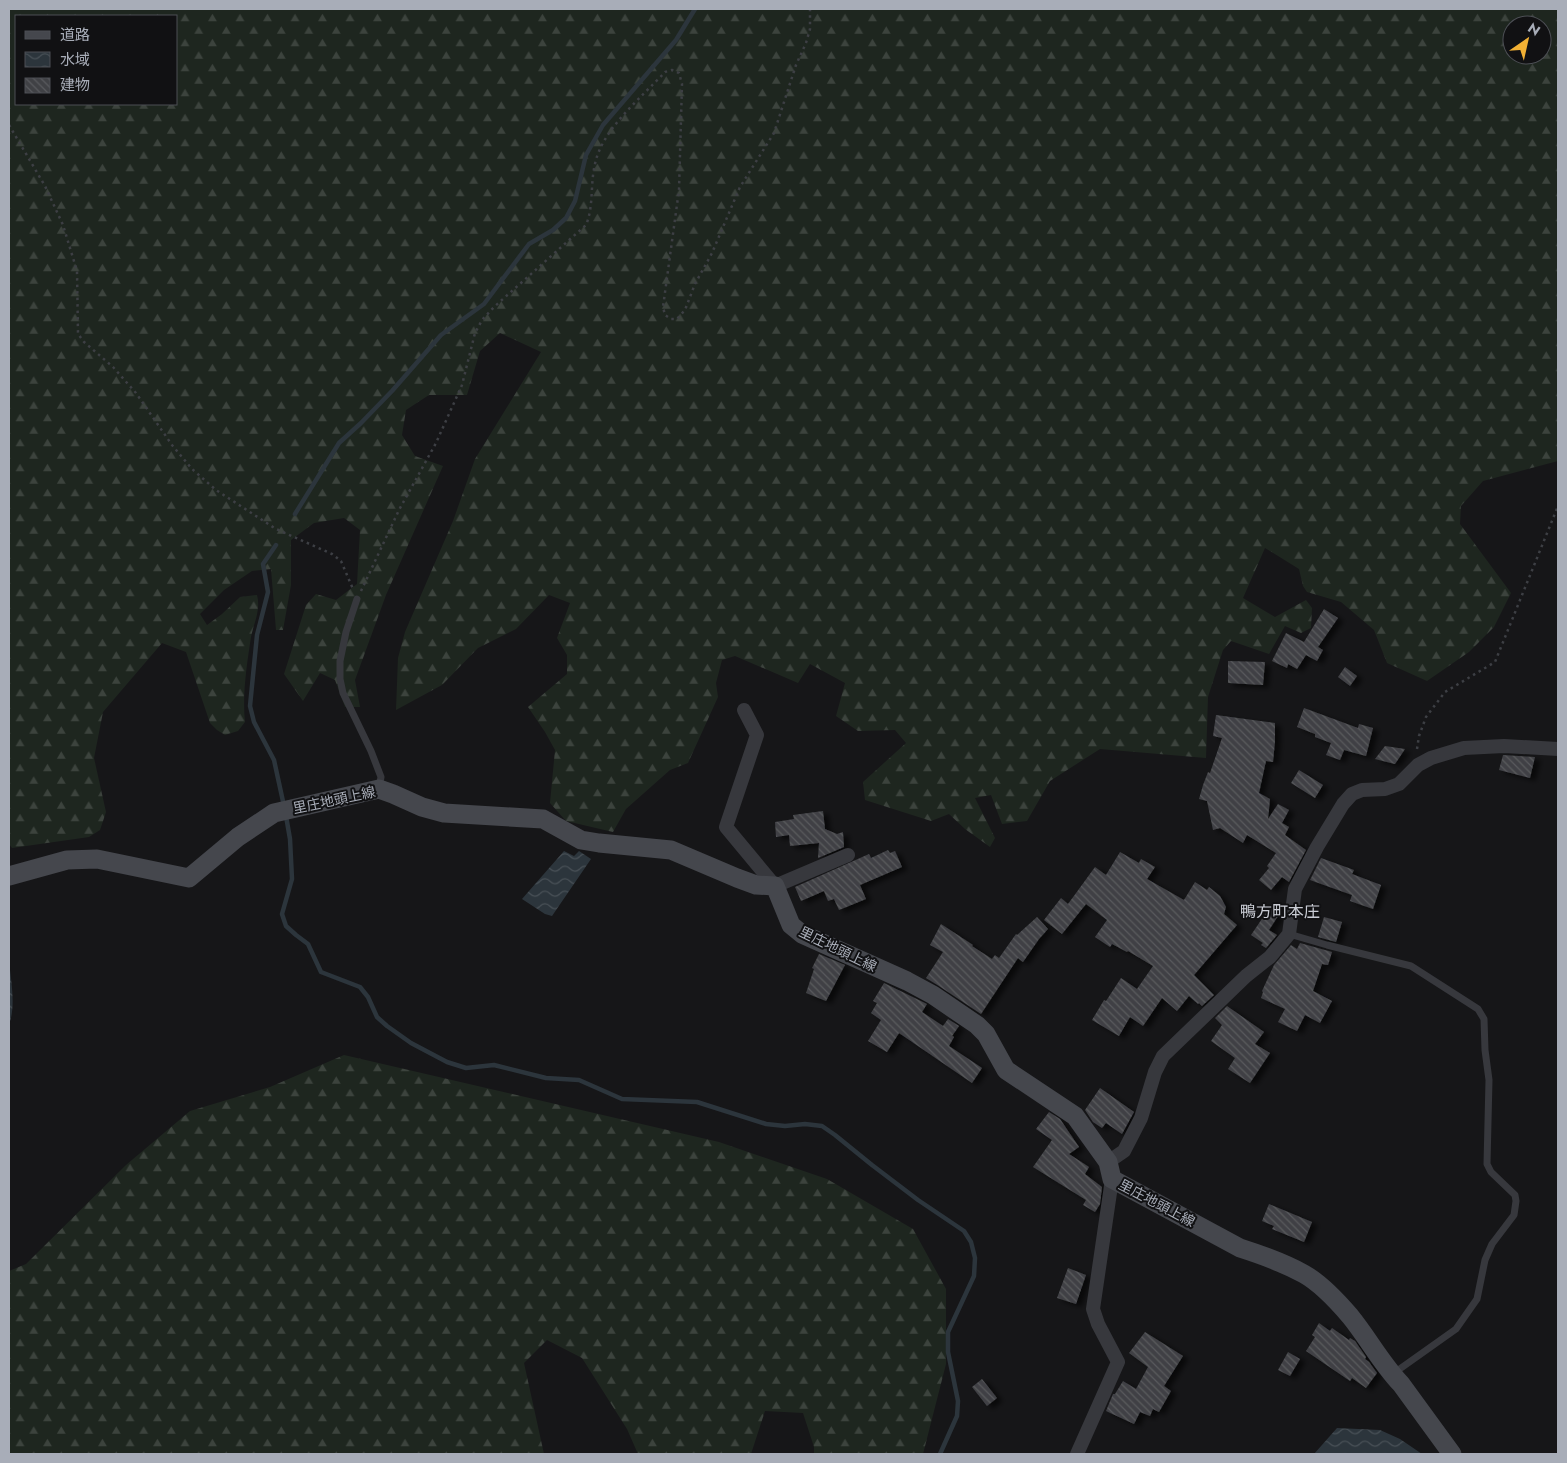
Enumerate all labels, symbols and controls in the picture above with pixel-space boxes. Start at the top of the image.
legend [15,15,178,105]
north arrow [1502,15,1552,65]
text: N [1524,18,1544,41]
text: 道路 [60,24,90,46]
text: 水域 [60,49,90,71]
text: 建物 [60,74,90,96]
street label: 里庄地頭上線 [291,781,377,819]
district label: 鴨方町本庄 [1240,900,1320,923]
street label: 里庄地頭上線 [796,922,880,976]
street label: 里庄地頭上線 [1115,1174,1199,1232]

